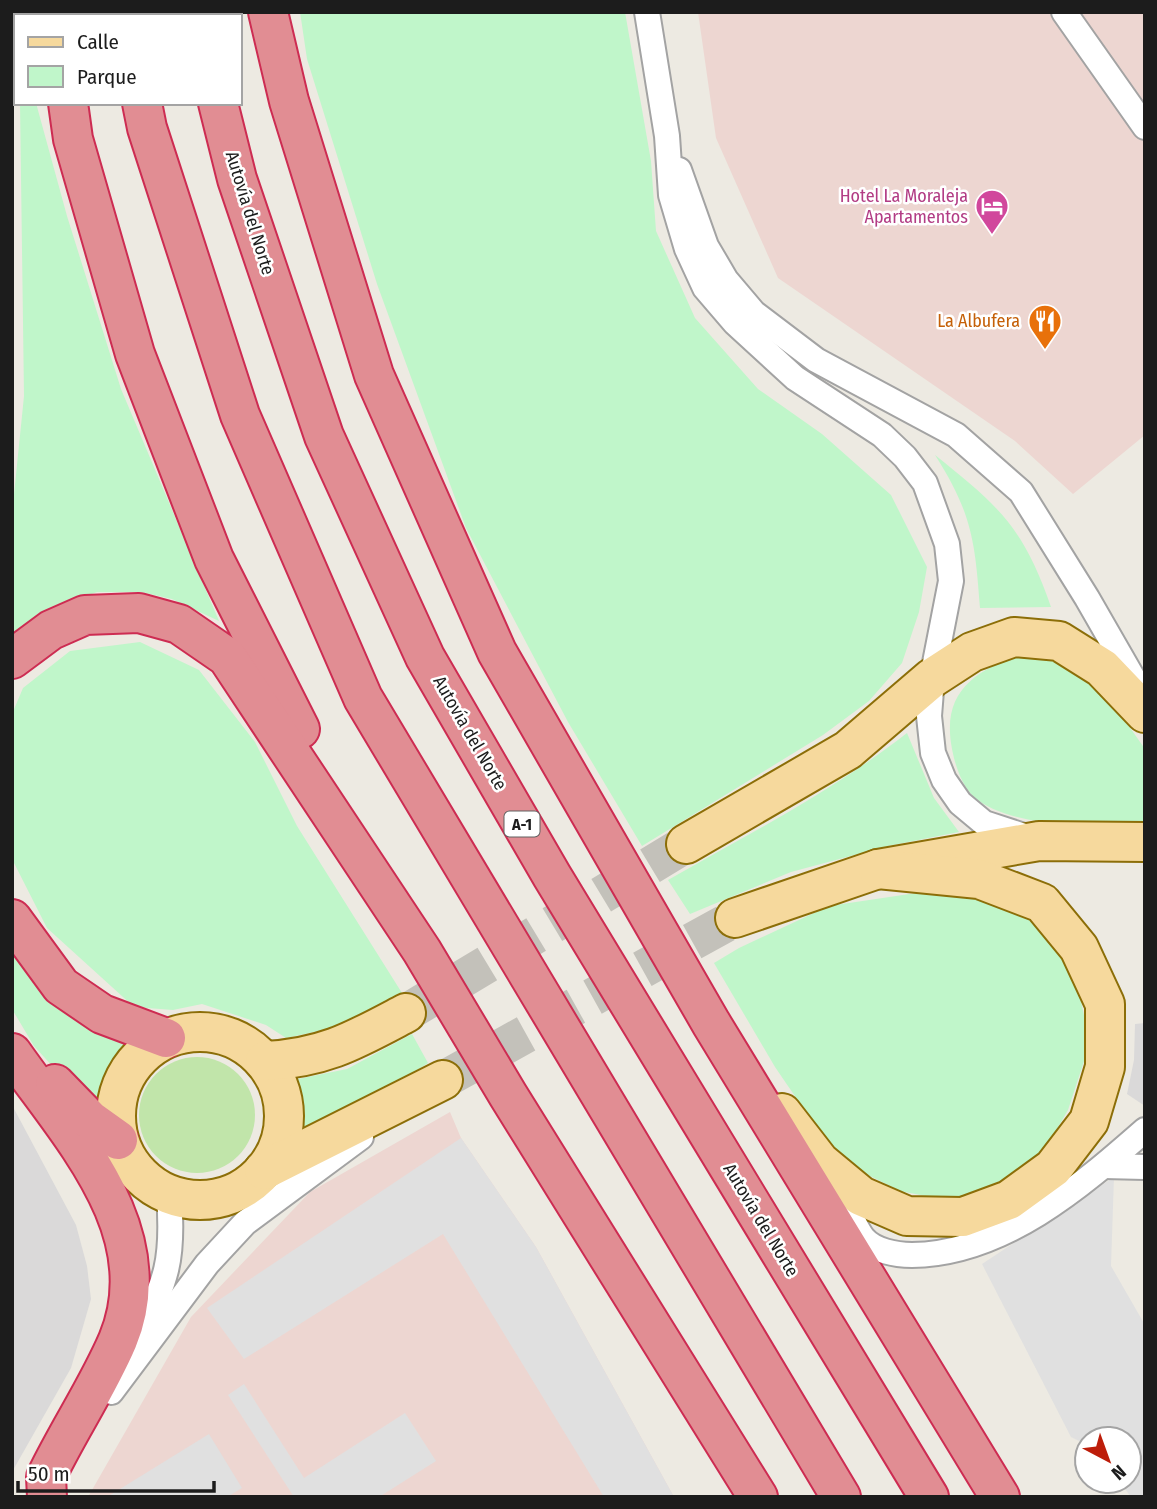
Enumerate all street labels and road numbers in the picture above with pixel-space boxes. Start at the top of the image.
street label: Autovía del Norte [221,148,279,278]
street label: Autovía del Norte [428,672,512,794]
road number: A-1 [504,811,540,836]
street label: Autovía del Norte [719,1159,803,1281]

